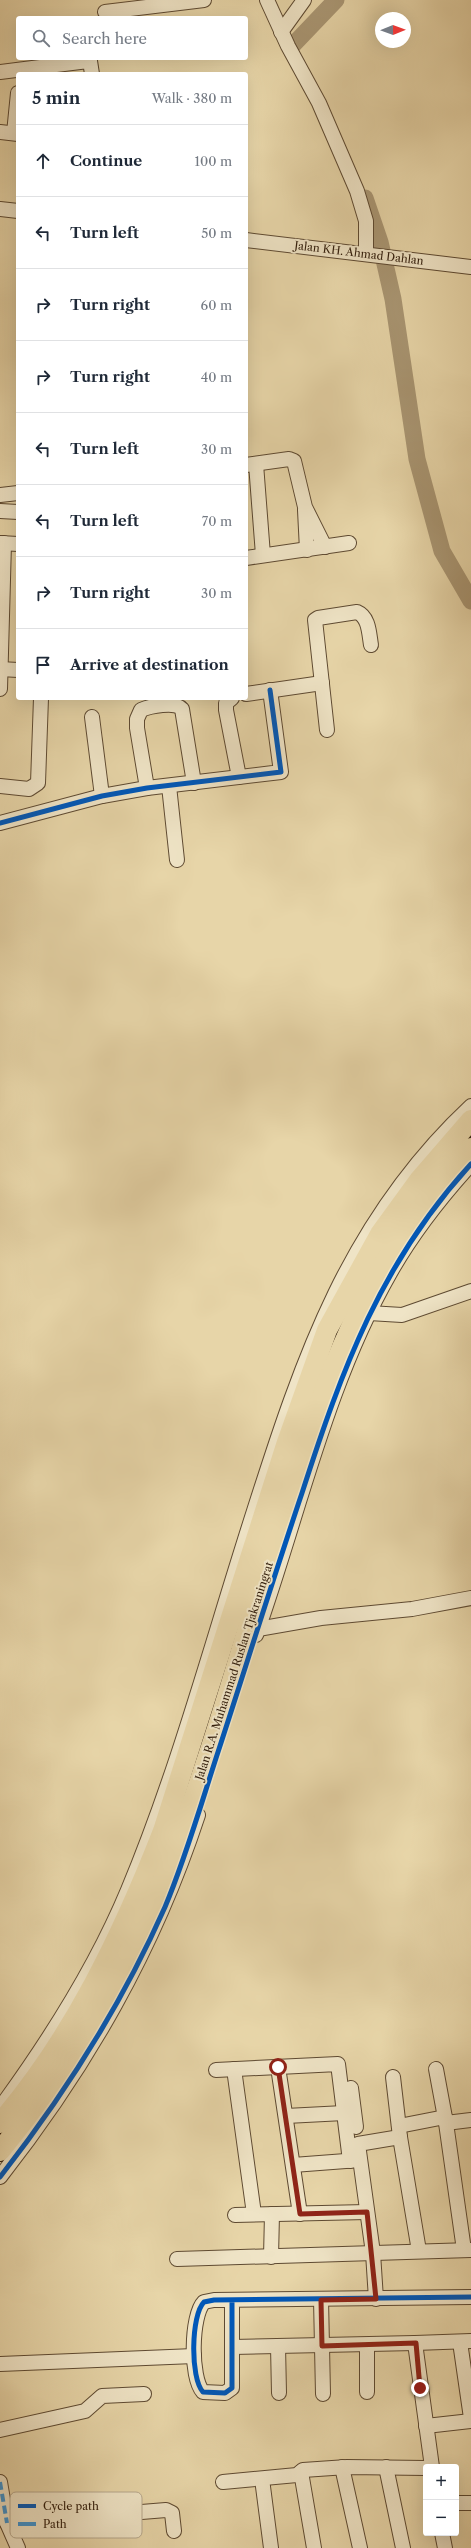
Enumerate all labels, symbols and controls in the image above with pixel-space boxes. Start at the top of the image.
north arrow [375,12,411,48]
search box [16,16,248,60]
icon: search [30,27,52,49]
text: Search here [62,29,147,48]
text: 5 min [32,88,80,108]
text: Walk · 380 m [152,90,232,106]
icon: ahead [32,150,54,172]
text: Continue [70,151,142,170]
text: 100 m [194,153,232,169]
icon: left [32,222,54,244]
text: Turn left [70,223,139,242]
text: 50 m [201,225,232,241]
street label: Jalan KH. Ahmad Dahlan [292,238,425,268]
icon: right [32,294,54,316]
text: Turn right [70,295,150,314]
text: 60 m [201,297,232,313]
icon: right [32,366,54,388]
text: Turn right [70,367,150,386]
text: 40 m [201,369,232,385]
icon: left [32,438,54,460]
text: Turn left [70,439,139,458]
text: 30 m [201,441,232,457]
icon: left [32,510,54,532]
text: Turn left [70,511,139,530]
text: 70 m [202,513,232,529]
icon: right [32,582,54,604]
text: Turn right [70,583,150,602]
text: 30 m [201,585,232,601]
icon: arrive [32,654,54,676]
text: Arrive at destination [70,655,229,674]
street label: Jalan R.A. Muhammad Ruslan Tjakraningrat [191,1560,276,1784]
route start [269,2058,287,2076]
route end [411,2379,429,2397]
map controls [423,2464,459,2536]
button: + [423,2464,459,2500]
legend [10,2492,142,2538]
text: Cycle path [43,2499,99,2513]
button: − [423,2500,459,2536]
text: Path [43,2517,67,2531]

